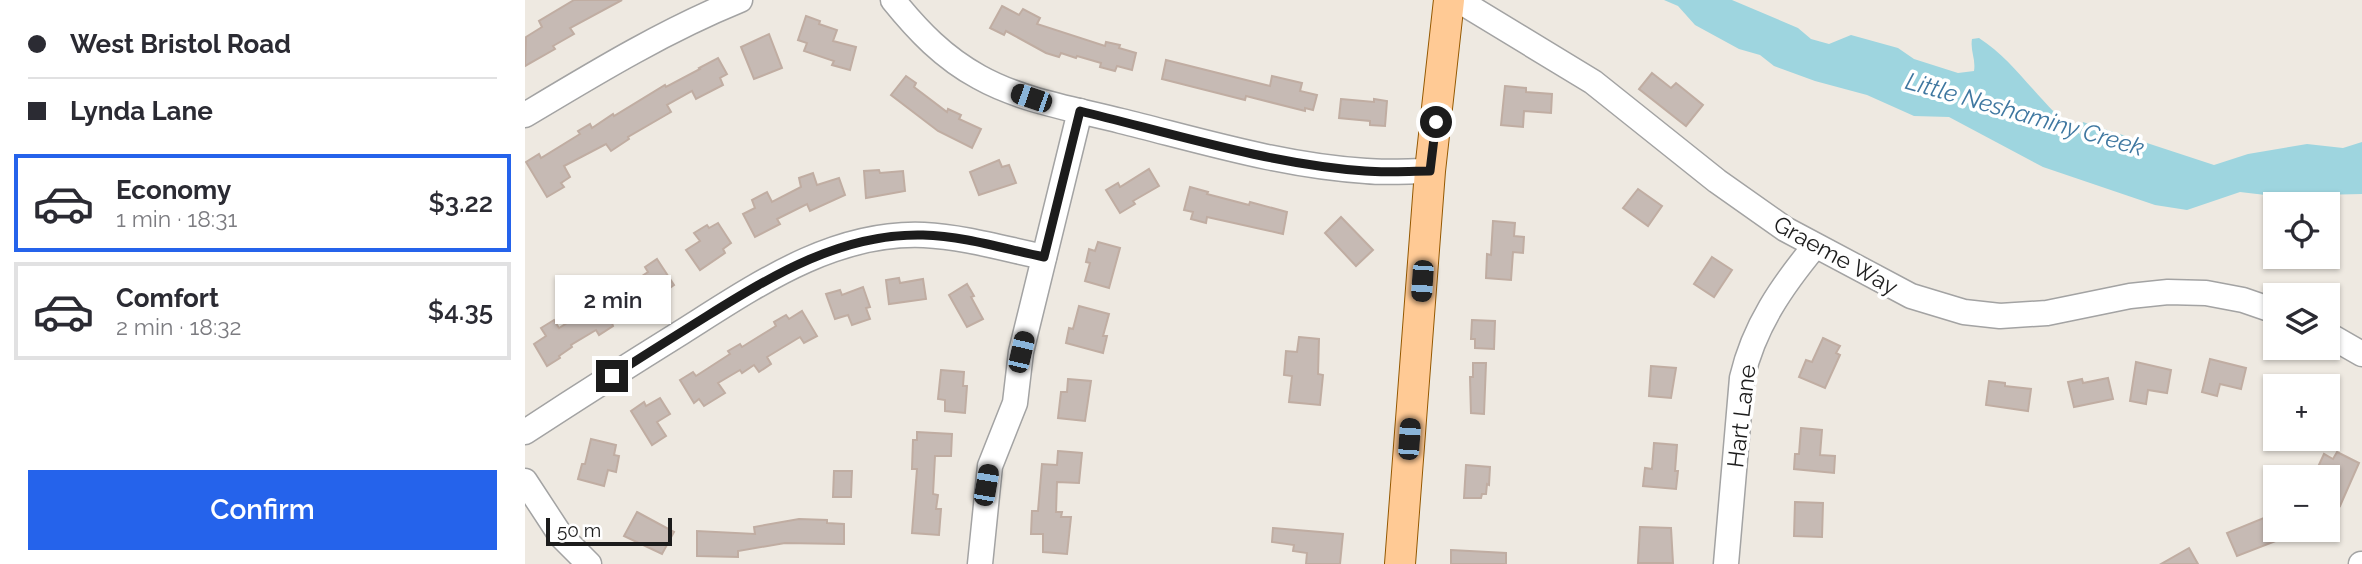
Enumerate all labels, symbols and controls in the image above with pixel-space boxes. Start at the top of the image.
text: West Bristol Road [70,29,291,59]
water label: Little Neshaminy Creek [1902,66,2148,162]
car [1008,81,1055,115]
text: Lynda Lane [70,96,213,126]
route start [1420,106,1452,138]
icon: car [32,172,95,235]
text: Economy [116,175,231,205]
text: $3.22 [428,188,493,218]
map controls [2263,192,2340,542]
button: locate [2263,192,2340,269]
text: 1 min · 18:31 [116,205,237,232]
street label: Graeme Way [1769,210,1903,300]
car [1411,259,1434,303]
callout: 2 min [554,274,670,324]
icon: car [32,280,95,343]
text: Comfort [116,283,219,313]
button: layers [2263,283,2340,360]
text: 2 min [584,286,642,313]
text: $4.35 [428,296,493,326]
text: 2 min · 18:32 [116,313,242,340]
car [1007,329,1036,375]
route end [596,360,628,392]
street label: Hart Lane [1721,363,1761,469]
button: + [2263,374,2340,451]
car [1398,417,1421,461]
car [973,462,1000,508]
button: − [2263,465,2340,542]
button: Confirm [28,470,497,550]
scale bar [546,515,672,547]
text: 50 m [557,519,601,541]

